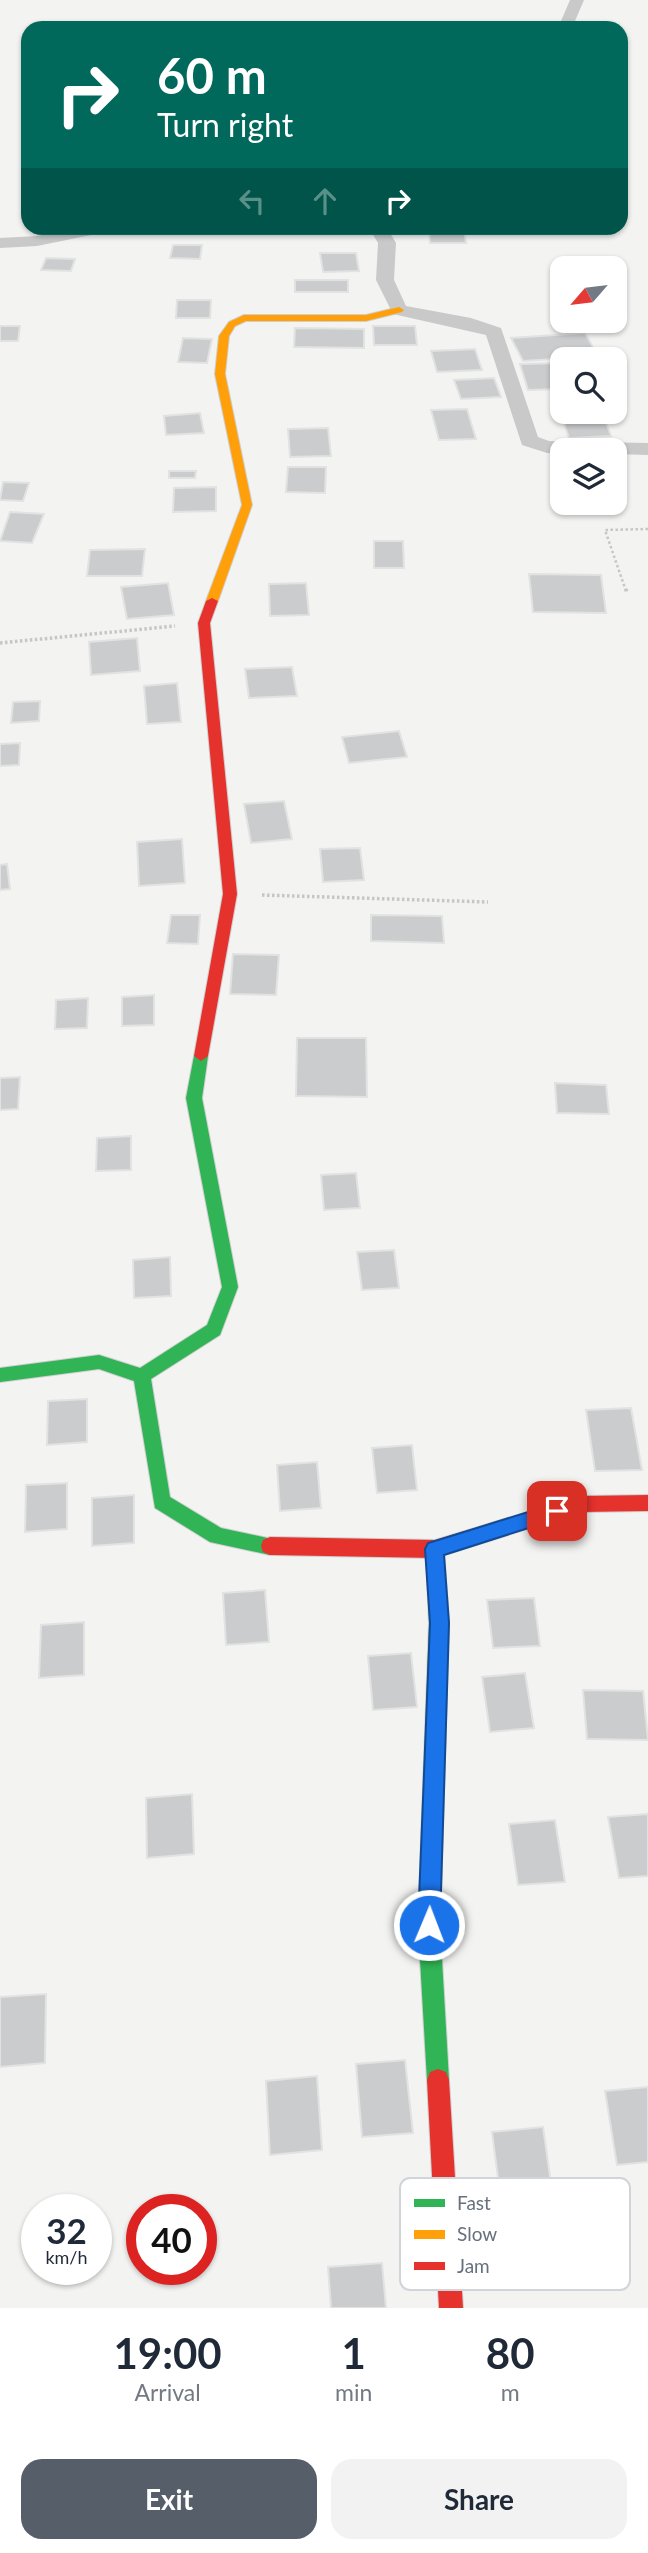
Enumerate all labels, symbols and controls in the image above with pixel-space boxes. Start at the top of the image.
text: 60 m [157,46,267,104]
icon: right [42,49,133,140]
text: Turn right [157,105,293,144]
icon: left [233,182,271,220]
icon: ahead [306,182,344,220]
icon: right [379,182,417,220]
north arrow [550,256,626,332]
map controls [550,256,627,515]
button: search [550,347,627,424]
button: layers [550,438,627,515]
pin [527,1481,587,1541]
icon: arrive [538,1492,576,1530]
position arrow [392,1888,466,1962]
legend [400,2178,630,2290]
text: Fast [457,2191,491,2214]
speed limit sign: 40 [126,2194,217,2285]
text: 32 [46,2209,87,2251]
text: Slow [457,2222,497,2245]
text: km/h [45,2246,88,2268]
text: Jam [457,2254,490,2277]
text: 19:00 [113,2328,222,2378]
text: 1 [342,2328,366,2378]
text: 80 [486,2328,535,2378]
text: Arrival [134,2378,201,2406]
text: min [335,2378,372,2406]
text: m [501,2378,520,2406]
button: Exit [21,2459,317,2539]
button: Share [331,2459,627,2539]

